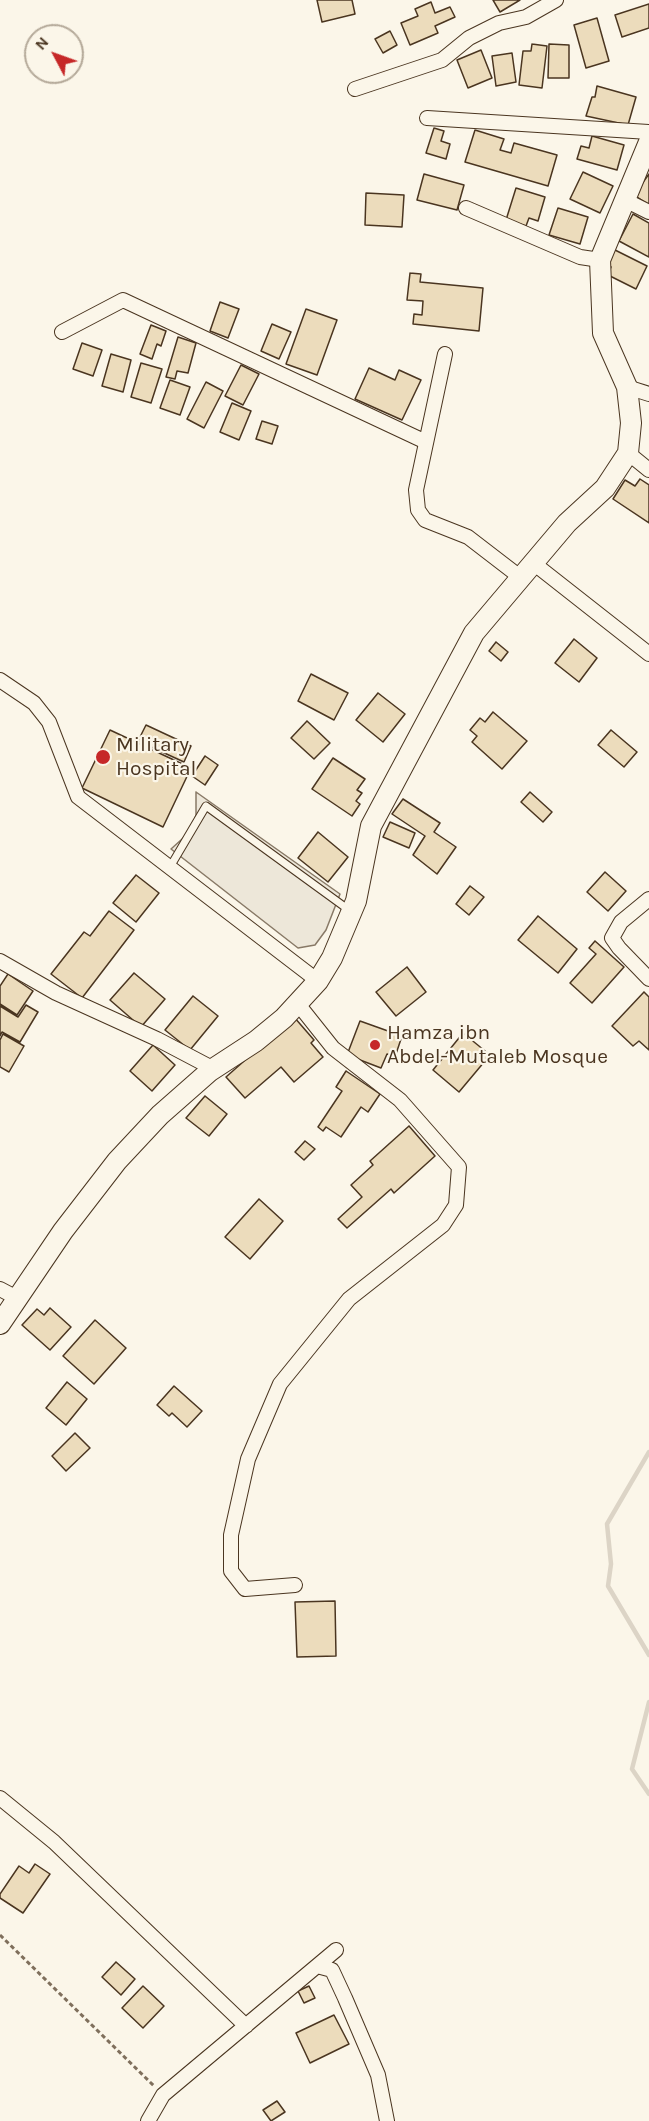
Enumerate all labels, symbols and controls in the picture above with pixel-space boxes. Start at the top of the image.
north arrow [24,24,84,84]
text: N [31,33,52,54]
place label: Military Hospital [116,732,196,782]
marker: Military Hospital [94,748,112,766]
place label: Hamza ibn Abdel-Mutaleb Mosque [387,1020,608,1070]
marker: Hamza ibn Abdel-Mutaleb Mosque [368,1038,382,1052]

